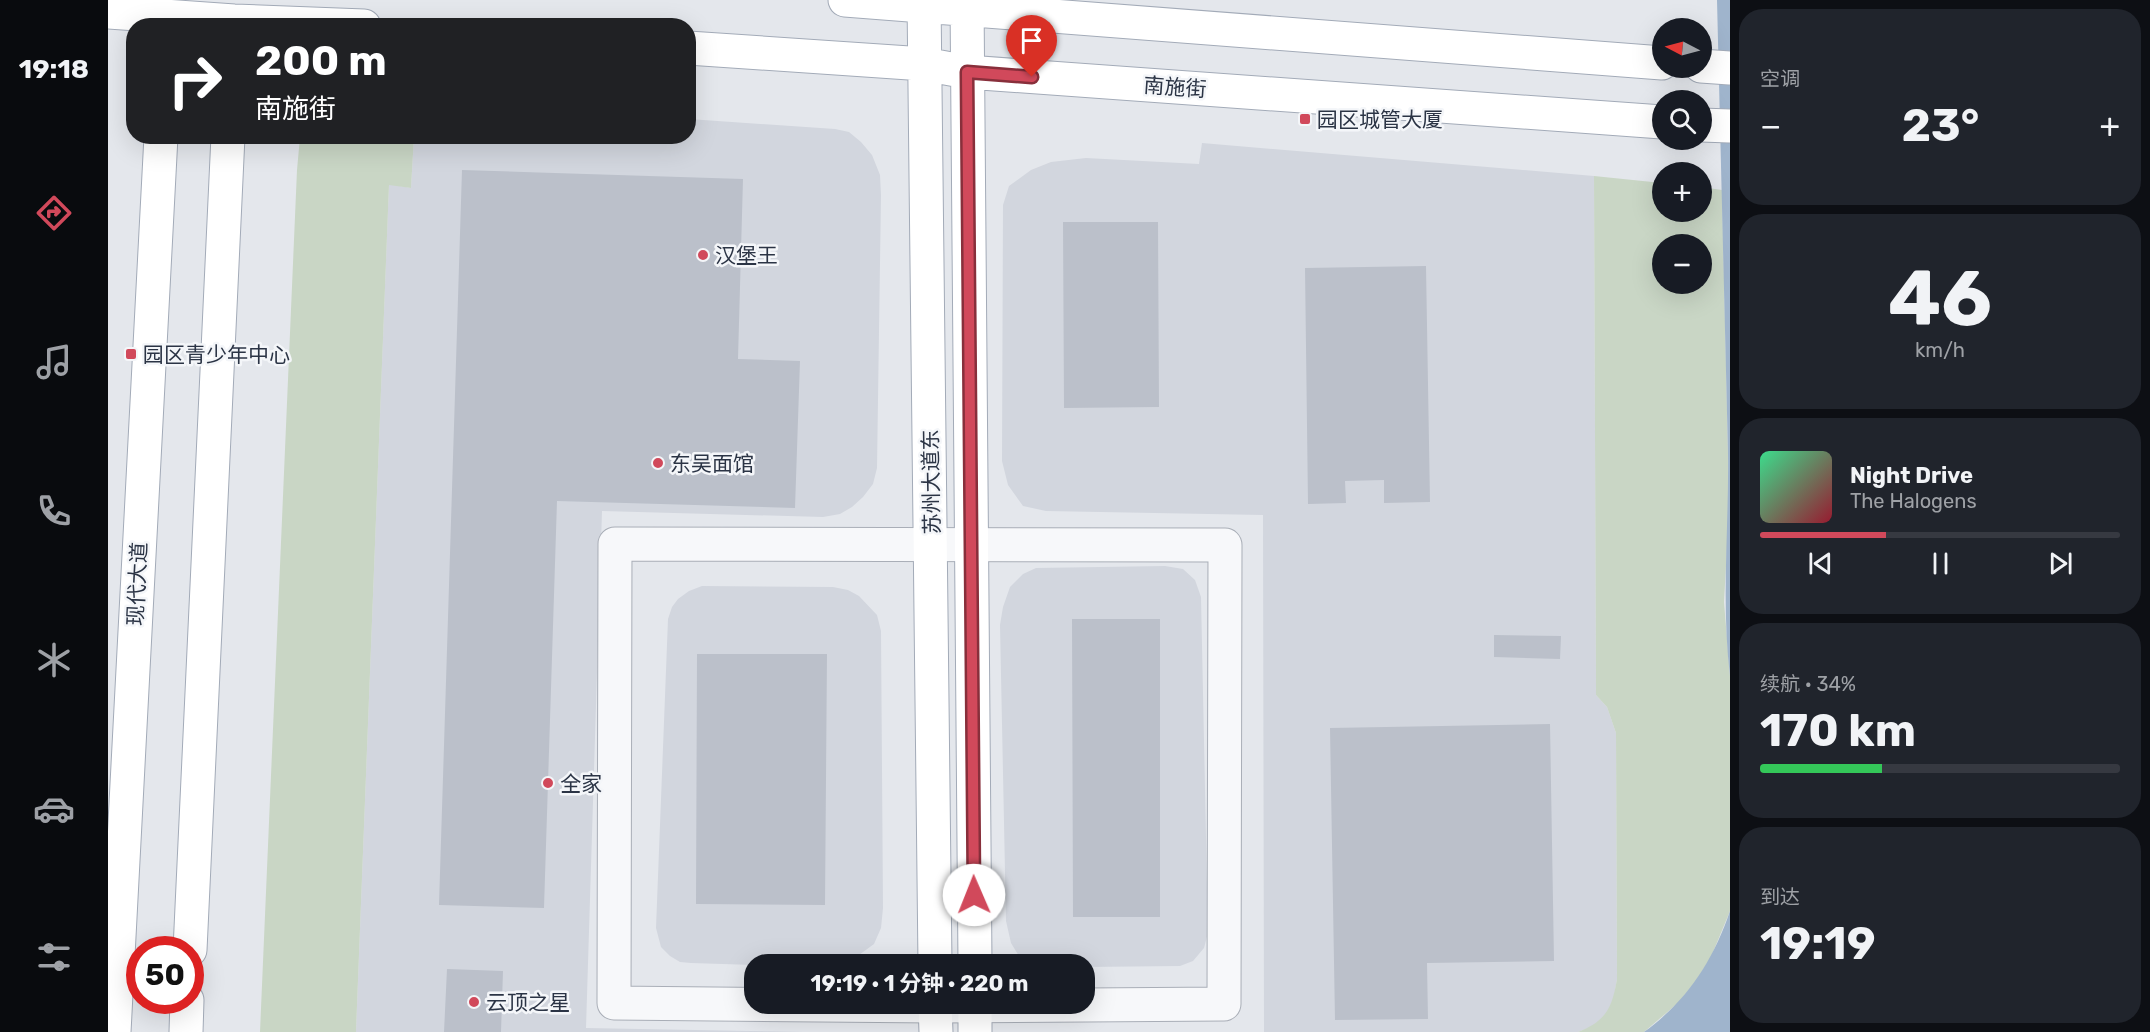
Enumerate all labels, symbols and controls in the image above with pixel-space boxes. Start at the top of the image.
pin [1006,15,1057,77]
north arrow [1652,18,1712,78]
map controls [1652,18,1712,294]
icon: arrive [1015,24,1048,57]
text: 200 m [255,36,387,86]
icon: right [156,42,234,120]
text: 19:18 [19,53,89,85]
text: 空调 [1760,67,1800,91]
street label: 南施街 [1143,72,1207,102]
button: search [1652,90,1712,150]
text: 南施街 [255,93,336,125]
text: 23° [1902,99,1979,152]
text: − [1760,106,1781,145]
text: + [2099,106,2120,145]
place label: 园区城管大厦 [1317,107,1443,132]
marker: 园区城管大厦 [1298,112,1312,126]
button: + [1652,162,1712,222]
icon: directions [33,192,75,234]
button: − [1652,234,1712,294]
place label: 汉堡王 [715,243,778,268]
marker: 汉堡王 [696,248,710,262]
text: 46 [1888,252,1992,345]
text: km/h [1915,338,1965,362]
icon: music [33,341,75,383]
place label: 园区青少年中心 [143,342,290,367]
marker: 园区青少年中心 [124,347,138,361]
street label: 苏州大道东 [918,429,944,535]
place label: 东吴面馆 [670,451,754,476]
marker: 东吴面馆 [651,456,665,470]
text: Night Drive [1850,462,1973,489]
text: The Halogens [1850,489,1977,513]
icon: phone [33,490,75,532]
street label: 现代大道 [122,541,152,627]
icon: previous [1804,547,1837,580]
icon: pause [1924,547,1957,580]
icon: next [2044,547,2077,580]
icon: climate [33,639,75,681]
text: 续航 · 34% [1760,672,1856,696]
text: 170 km [1760,704,1916,757]
place label: 全家 [560,771,602,796]
marker: 全家 [541,776,555,790]
icon: car [33,788,75,830]
position arrow [942,863,1006,927]
text: 到达 [1760,885,1800,909]
text: 19:19 [1760,917,1876,970]
icon: filters [33,936,75,978]
speed limit sign: 50 [126,936,204,1014]
text: 19:19 · 1 分钟 · 220 m [811,970,1028,997]
place label: 云顶之星 [486,990,570,1015]
marker: 云顶之星 [467,995,481,1009]

